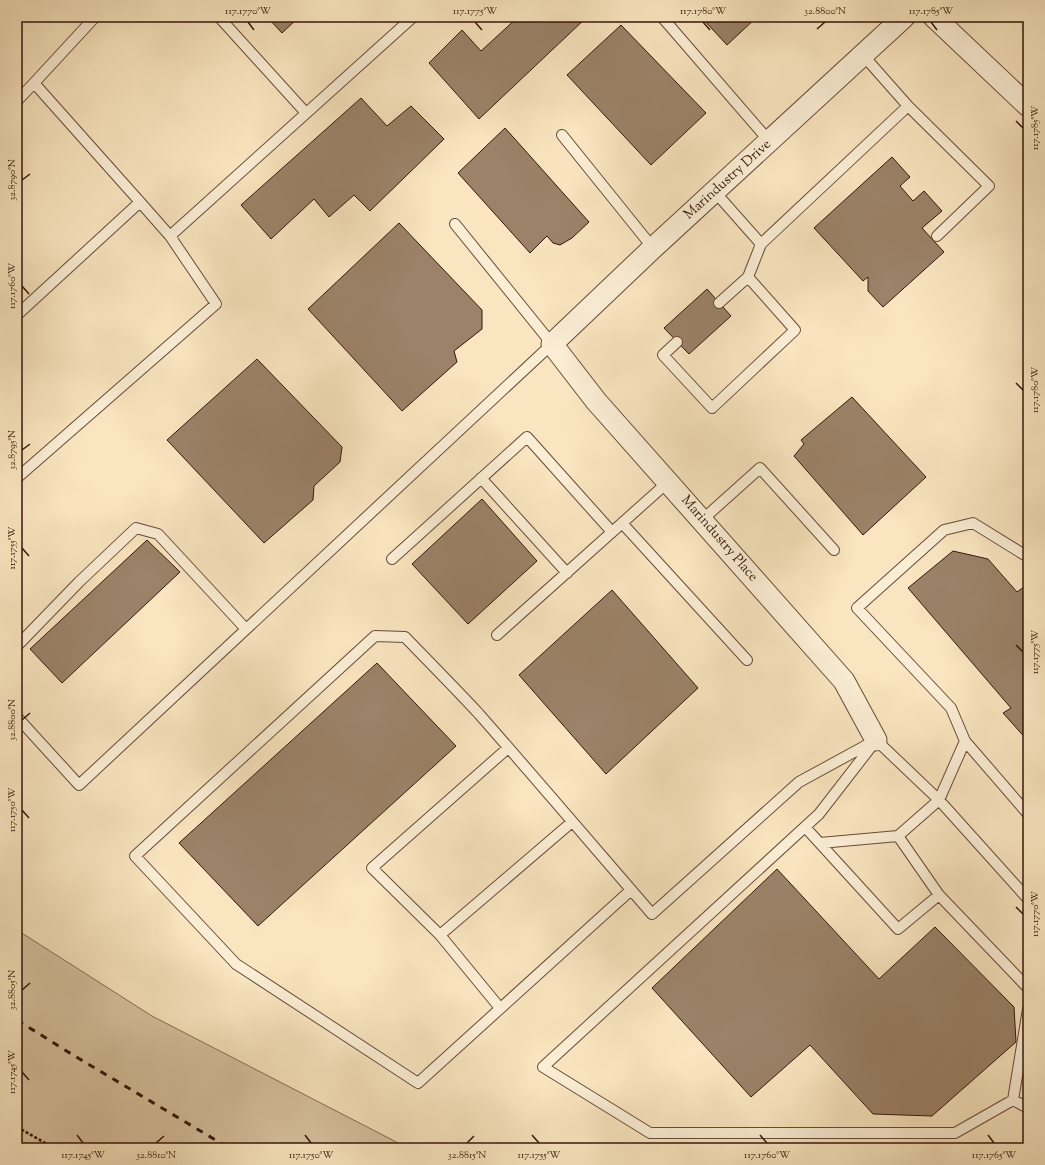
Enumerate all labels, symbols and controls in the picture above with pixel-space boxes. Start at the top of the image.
text: 117.1770°W [225,4,271,19]
text: 117.1775°W [453,4,497,19]
text: 117.1780°W [680,4,726,19]
text: 32.8800°N [804,4,846,19]
text: 117.1785°W [909,4,953,19]
text: 117.1785°W [1028,106,1043,150]
street label: Marindustry Drive [680,135,776,225]
text: 32.8790°N [5,159,20,201]
text: 117.1760°W [5,263,20,309]
text: 117.1780°W [1028,367,1043,413]
text: 32.8795°N [5,430,20,470]
street label: Marindustry Place [676,491,762,587]
text: 117.1755°W [5,527,20,569]
text: 117.1775°W [1028,630,1043,674]
text: 32.8800°N [5,699,20,741]
text: 117.1750°W [5,788,20,832]
text: 117.1770°W [1028,891,1043,937]
text: 32.8805°N [5,970,20,1010]
text: 117.1745°W [5,1050,20,1094]
text: 117.1745°W [61,1148,105,1163]
text: 32.8810°N [136,1148,176,1163]
text: 117.1750°W [289,1148,333,1163]
text: 32.8815°N [448,1148,486,1163]
text: 117.1755°W [518,1148,560,1163]
text: 117.1760°W [744,1148,790,1163]
text: 117.1765°W [972,1148,1016,1163]

